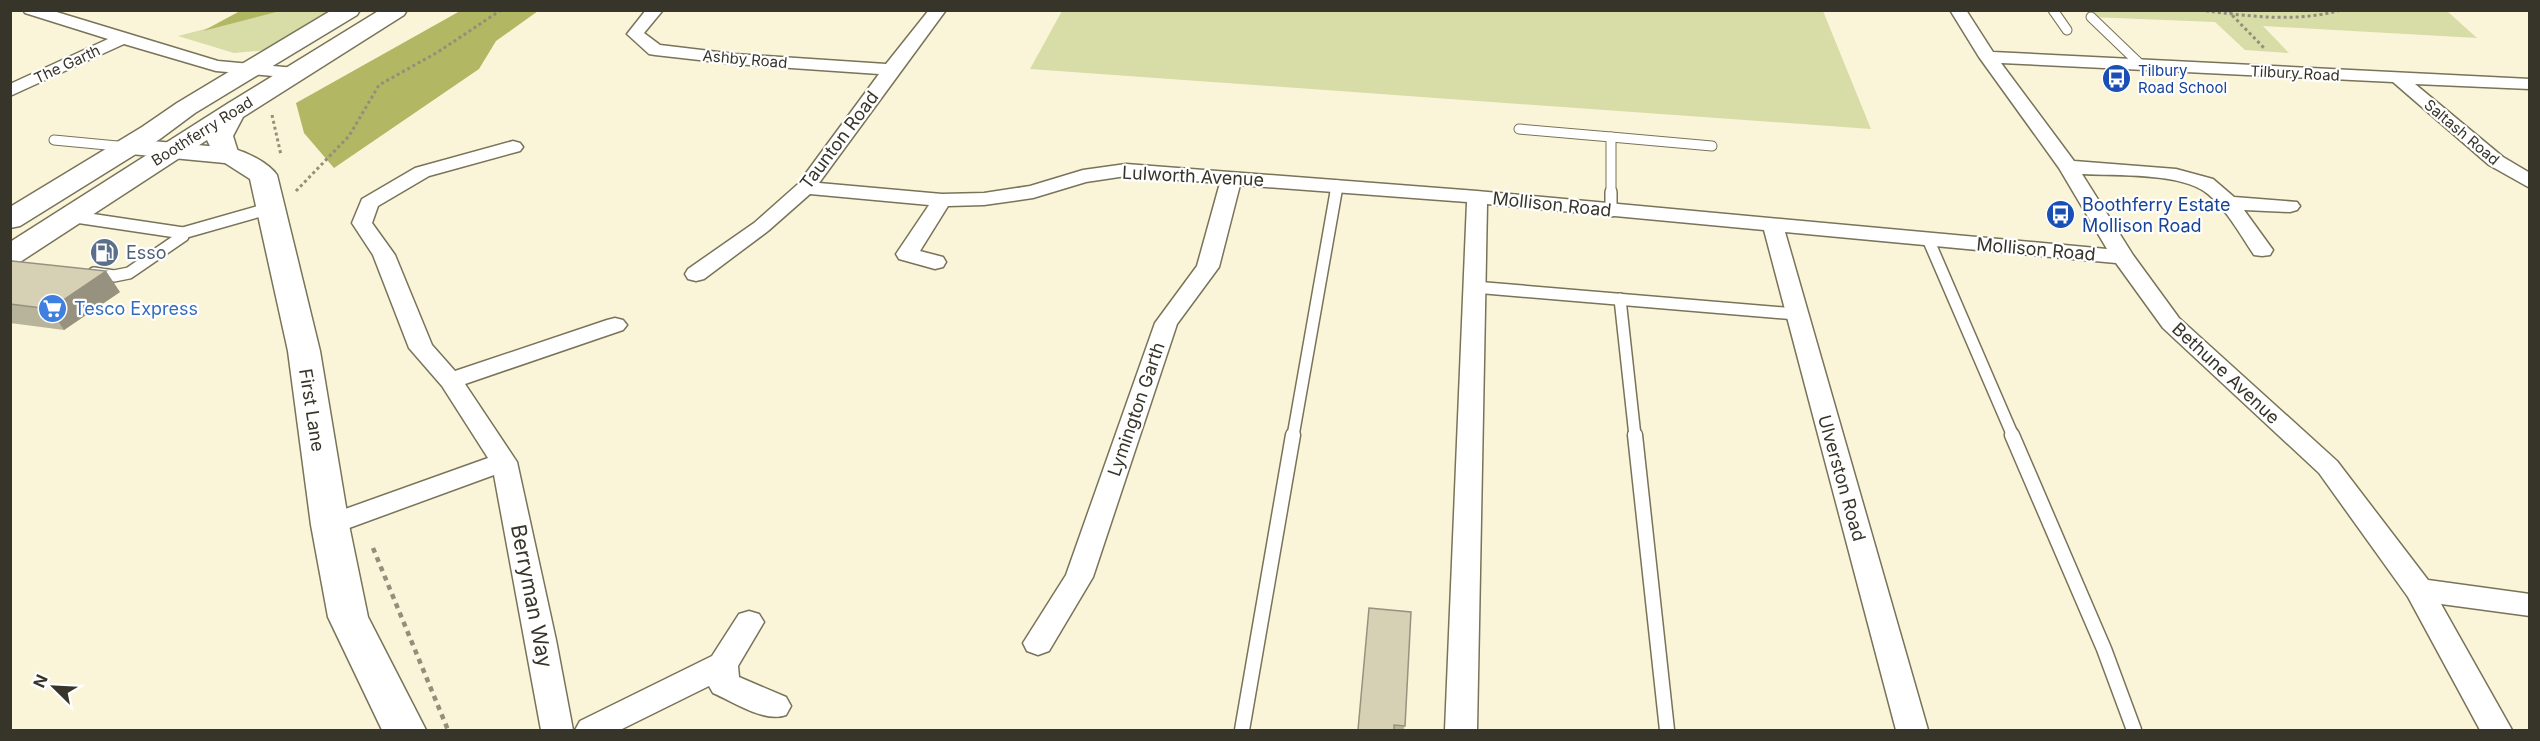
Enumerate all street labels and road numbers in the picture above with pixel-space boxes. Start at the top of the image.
street label: The Garth [31,40,103,88]
street label: Ashby Road [702,46,788,72]
street label: Tilbury Road [2250,61,2340,85]
street label: Taunton Road [795,87,883,193]
street label: Boothferry Road [148,92,256,170]
street label: Saltash Road [2420,95,2504,169]
street label: Lulworth Avenue [1121,162,1265,190]
street label: Mollison Road [1491,187,1613,221]
street label: Mollison Road [1976,233,2096,265]
street label: Bethune Avenue [2168,318,2284,428]
street label: Lymington Garth [1103,339,1169,479]
street label: First Lane [295,367,329,453]
street label: Ulverston Road [1814,413,1870,543]
street label: Berryman Way [506,522,558,670]

